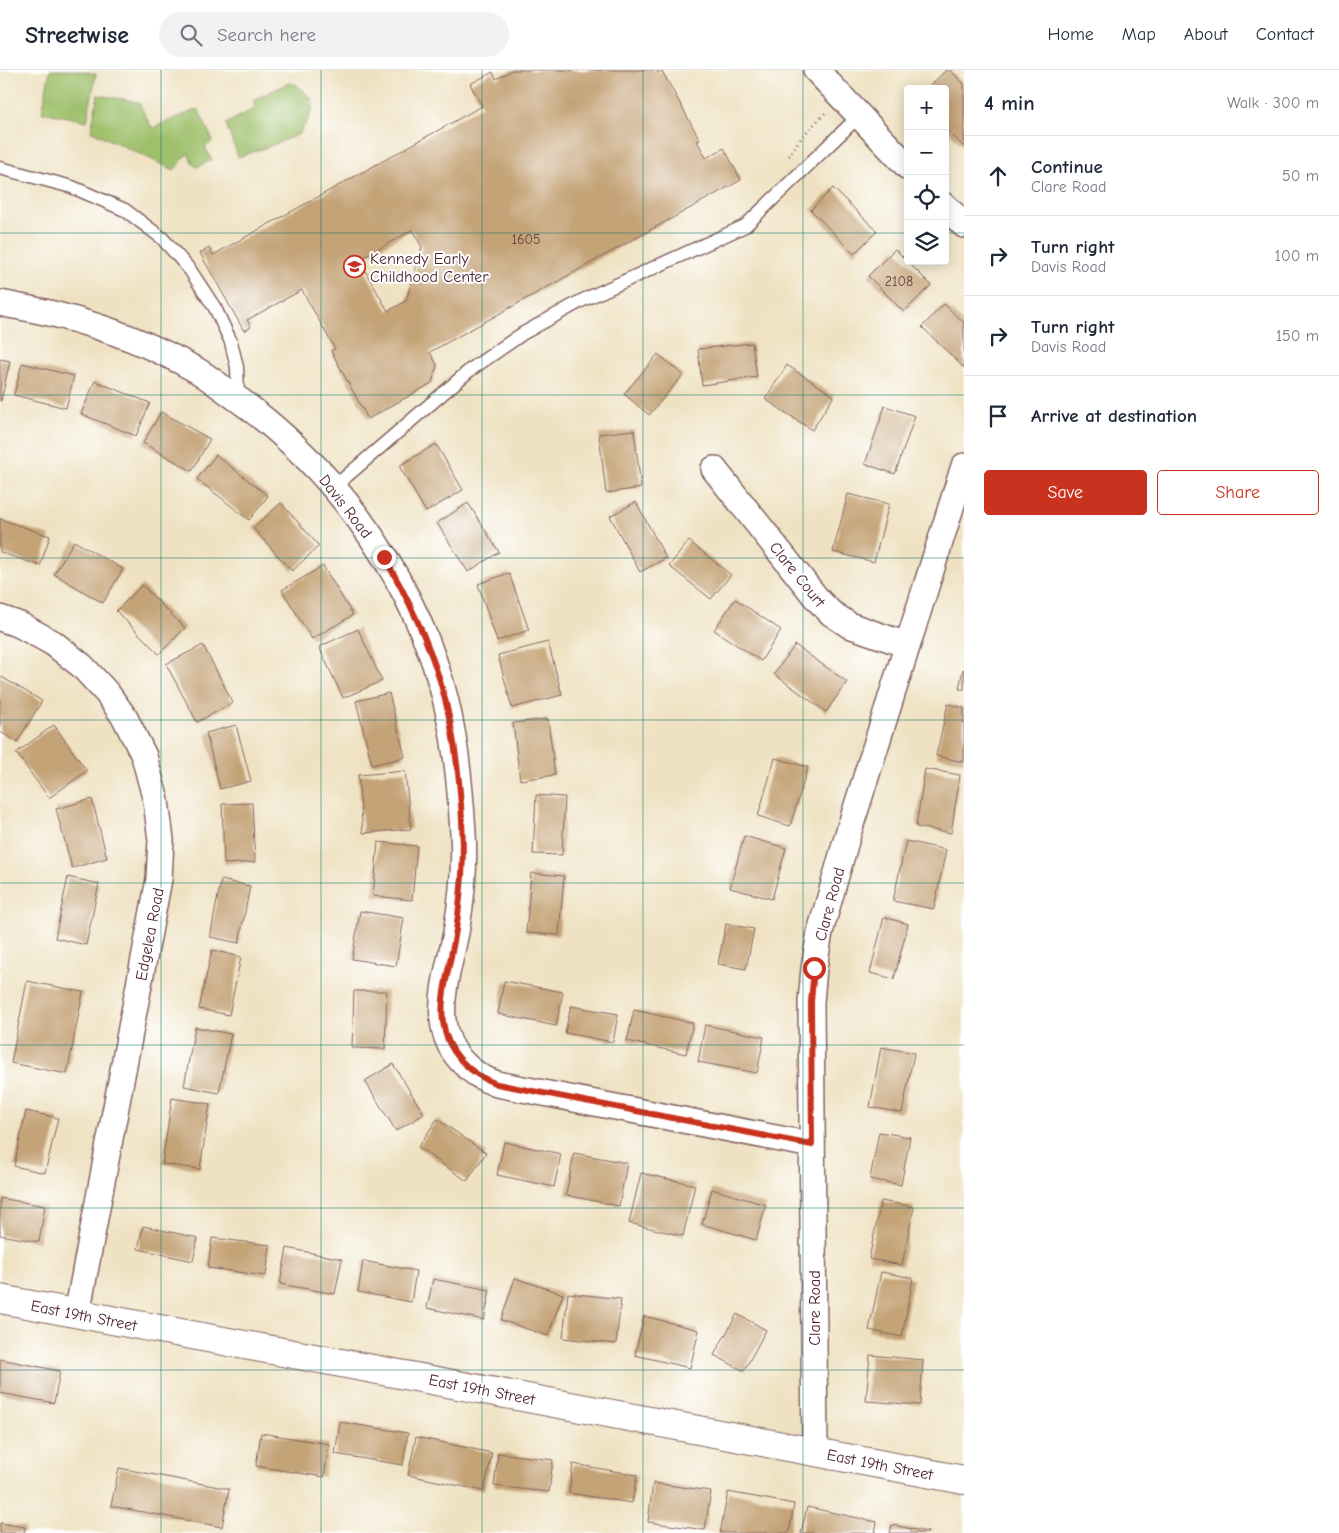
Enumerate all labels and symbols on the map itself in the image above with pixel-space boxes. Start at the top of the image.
house number: 1605 [511,231,541,248]
place label: Kennedy Early Childhood Center [370,250,489,286]
school or university icon: Kennedy Early Childhood Center [342,255,366,279]
house number: 2108 [885,273,913,290]
street label: Davis Road [315,471,375,542]
street label: Clare Court [766,539,829,611]
route end [373,546,396,569]
street label: Clare Road [811,865,848,943]
street label: Edgelea Road [132,886,168,982]
route start [803,957,826,980]
street label: Clare Road [806,1270,824,1346]
street label: East 19th Street [29,1297,139,1335]
street label: East 19th Street [427,1371,537,1409]
street label: East 19th Street [825,1446,935,1484]

